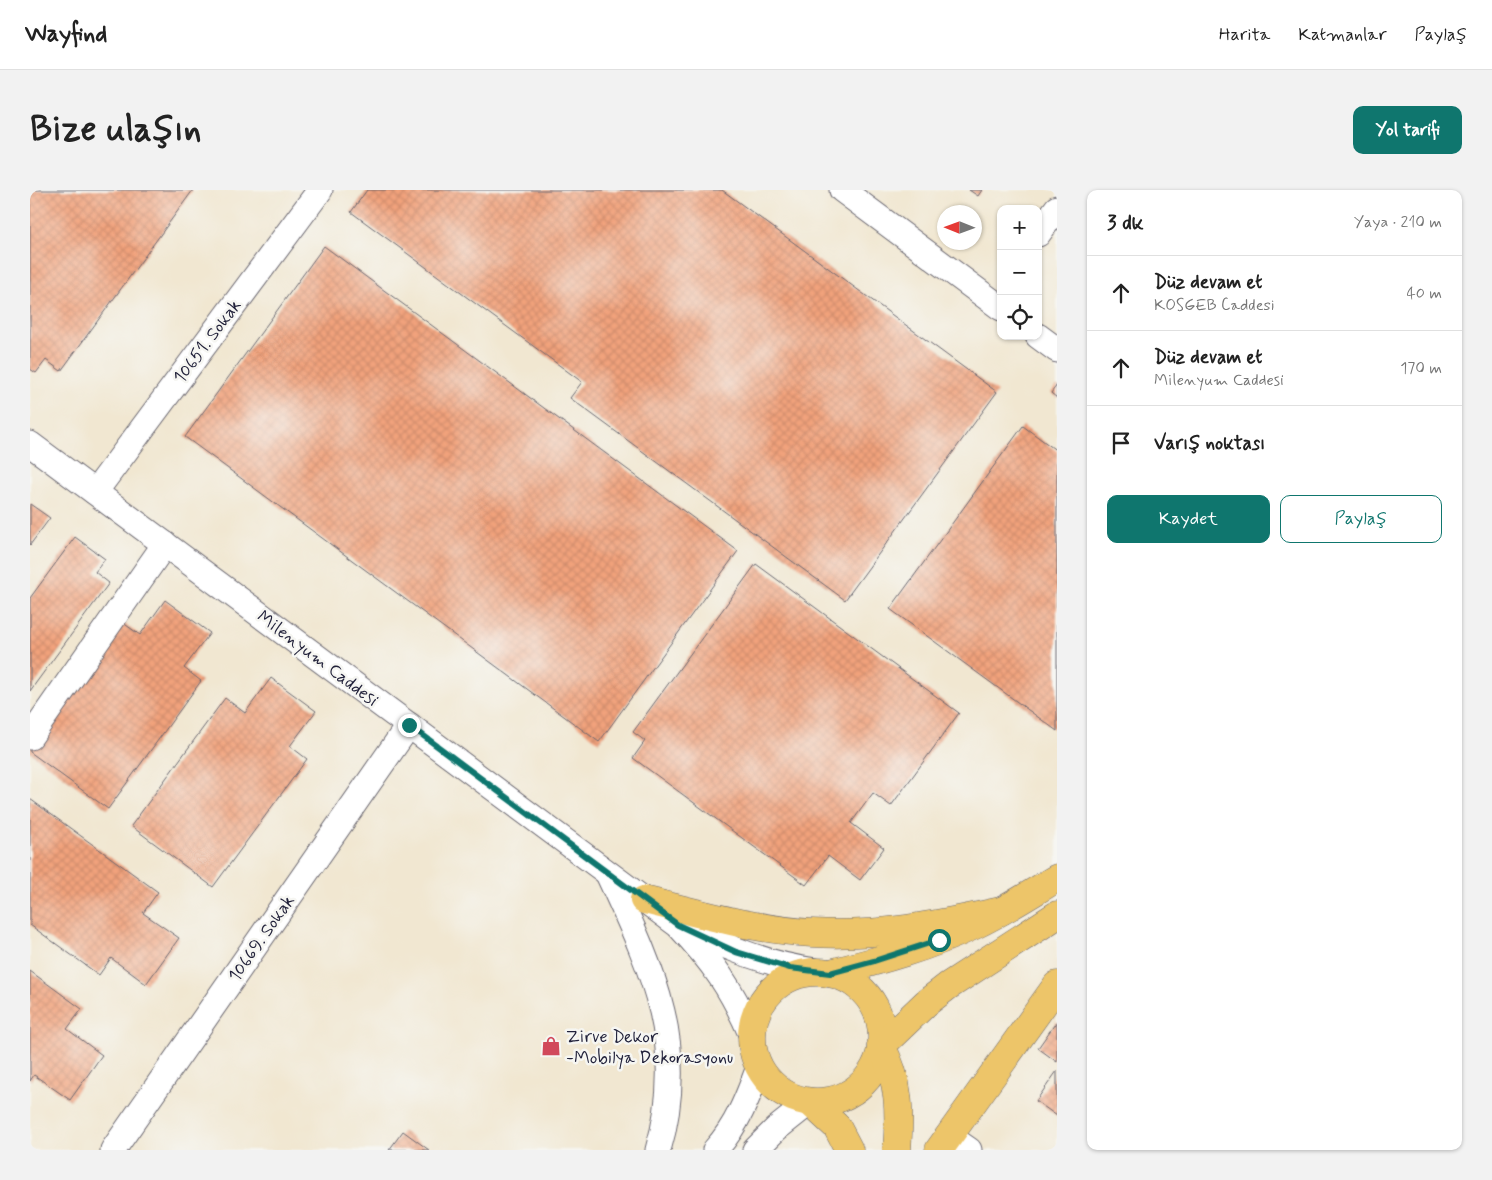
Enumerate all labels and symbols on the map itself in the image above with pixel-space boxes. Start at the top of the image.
north arrow [937,205,982,250]
street label: 10651. Sokak [168,295,247,389]
street label: Milenyum Caddesi [252,605,383,712]
route end [398,714,421,737]
street label: 10669. Sokak [223,890,301,987]
route start [928,929,951,952]
place label: Zirve Dekor -Mobilya Dekorasyonu [566,1025,733,1070]
shop icon: Zirve Dekor -Mobilya Dekorasyonu [540,1035,562,1057]

